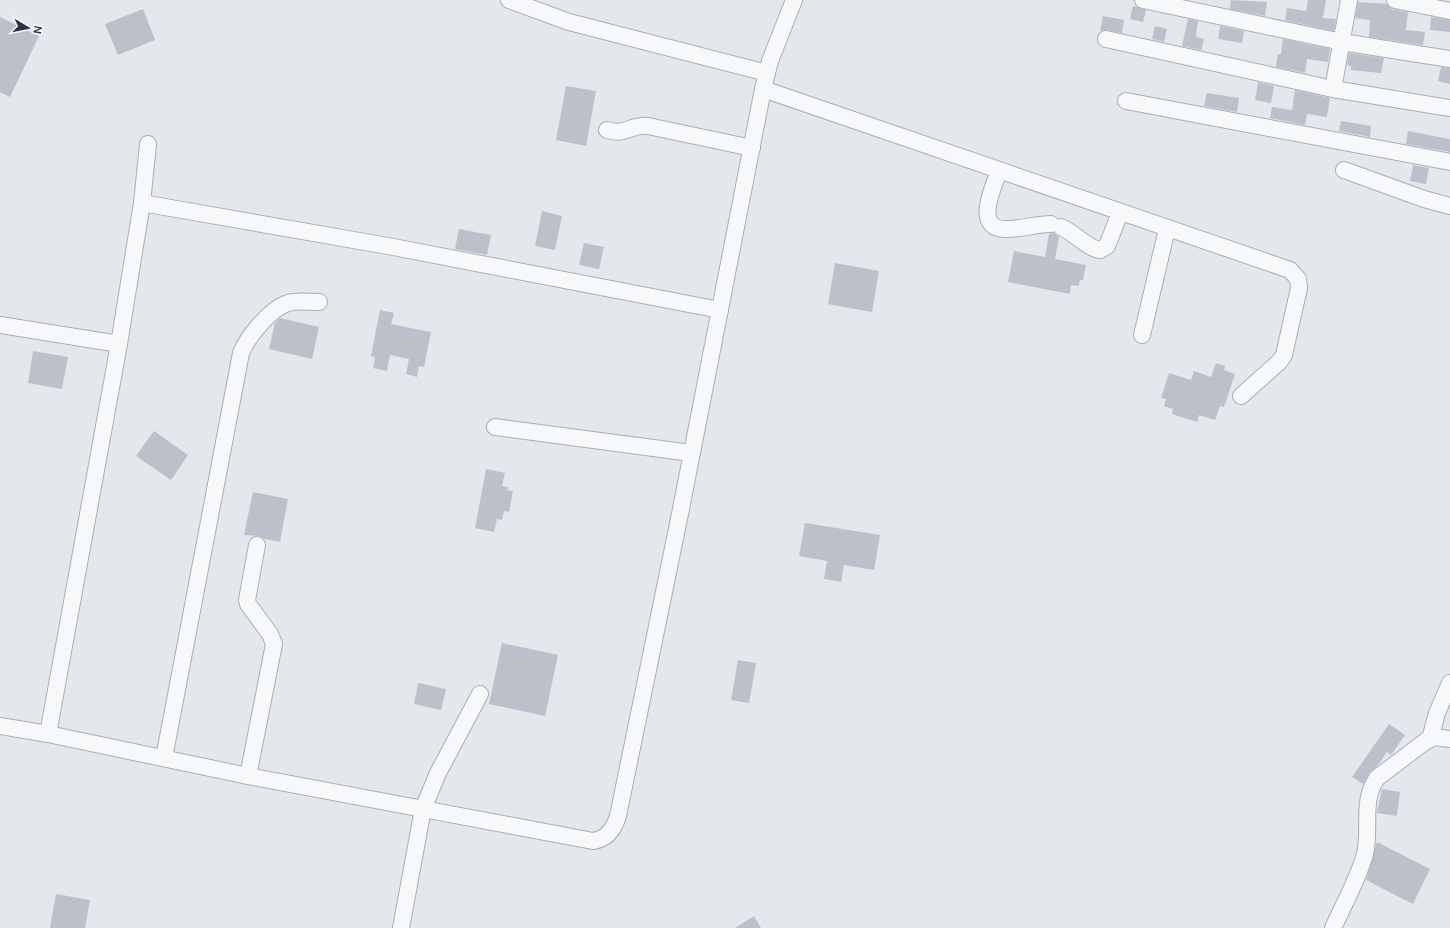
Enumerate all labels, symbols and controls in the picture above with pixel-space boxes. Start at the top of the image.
north arrow [8,8,48,48]
text: N [30,25,46,35]

